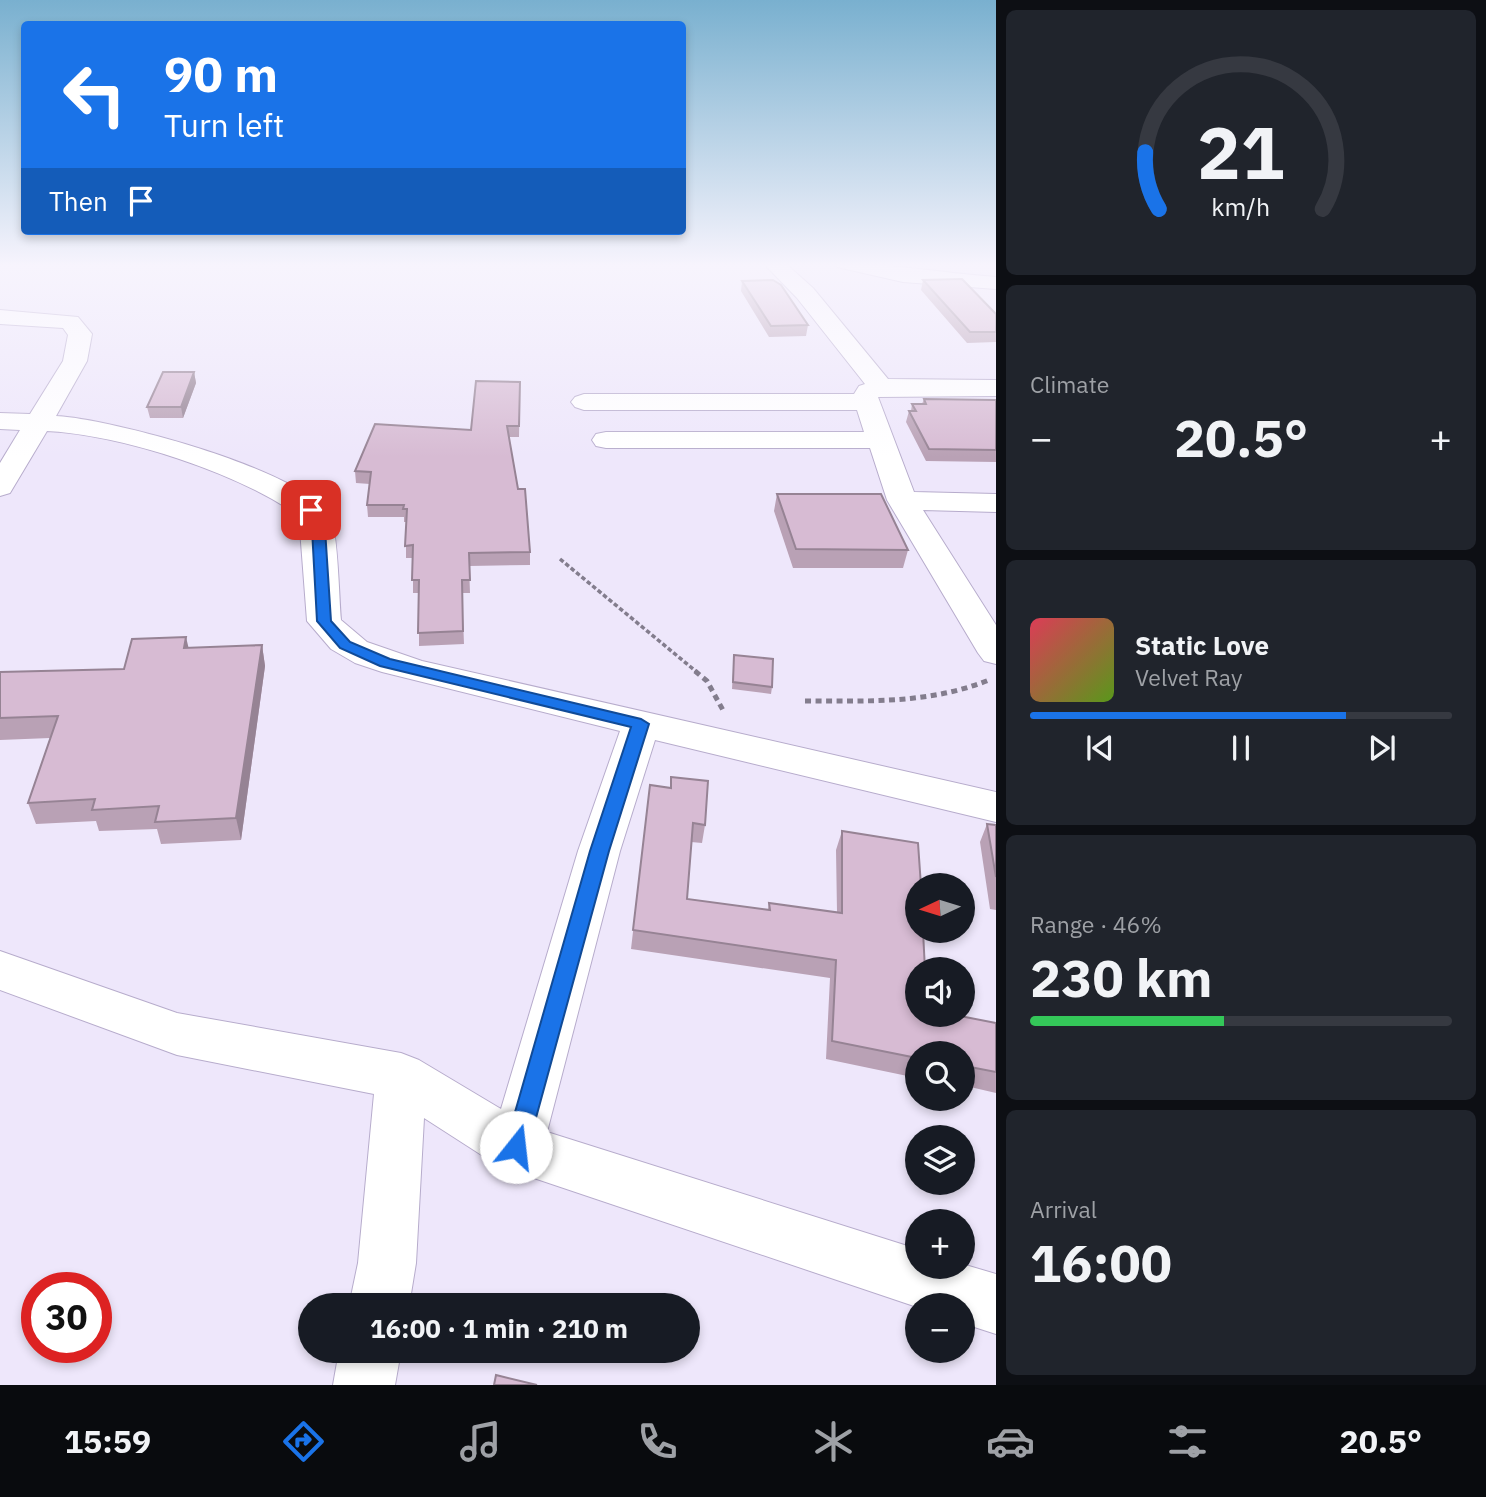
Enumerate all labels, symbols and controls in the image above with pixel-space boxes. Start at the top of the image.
text: 90 m [164,42,278,105]
icon: left [49,49,140,140]
text: Turn left [164,104,284,146]
text: 21 [1197,104,1285,199]
icon: arrive [122,182,160,220]
text: Then [49,184,108,218]
text: km/h [1212,189,1270,222]
text: Climate [1030,369,1109,399]
text: 20.5° [1174,404,1308,471]
text: − [1030,413,1053,462]
text: + [1429,413,1452,462]
pin [281,480,341,540]
icon: arrive [292,491,330,529]
text: Static Love [1135,628,1269,662]
text: Velvet Ray [1135,662,1242,692]
icon: previous [1081,729,1119,767]
icon: pause [1222,729,1260,767]
icon: next [1363,729,1401,767]
north arrow [905,873,975,943]
map controls [905,873,975,1363]
text: Range · 46% [1030,909,1162,939]
text: 230 km [1030,944,1212,1011]
button: sound [905,957,975,1027]
button: search [905,1041,975,1111]
position arrow [479,1110,553,1184]
button: layers [905,1125,975,1195]
text: Arrival [1030,1194,1097,1224]
button: + [905,1209,975,1279]
text: 16:00 [1030,1229,1172,1296]
speed limit sign: 30 [21,1272,112,1363]
button: − [905,1293,975,1363]
text: 16:00 · 1 min · 210 m [370,1311,628,1345]
icon: directions [279,1417,328,1466]
icon: music [456,1417,505,1466]
icon: phone [633,1417,682,1466]
icon: climate [809,1417,858,1466]
icon: car [986,1417,1035,1466]
icon: filters [1163,1417,1212,1466]
text: 15:59 [64,1420,151,1462]
text: 20.5° [1340,1420,1422,1462]

